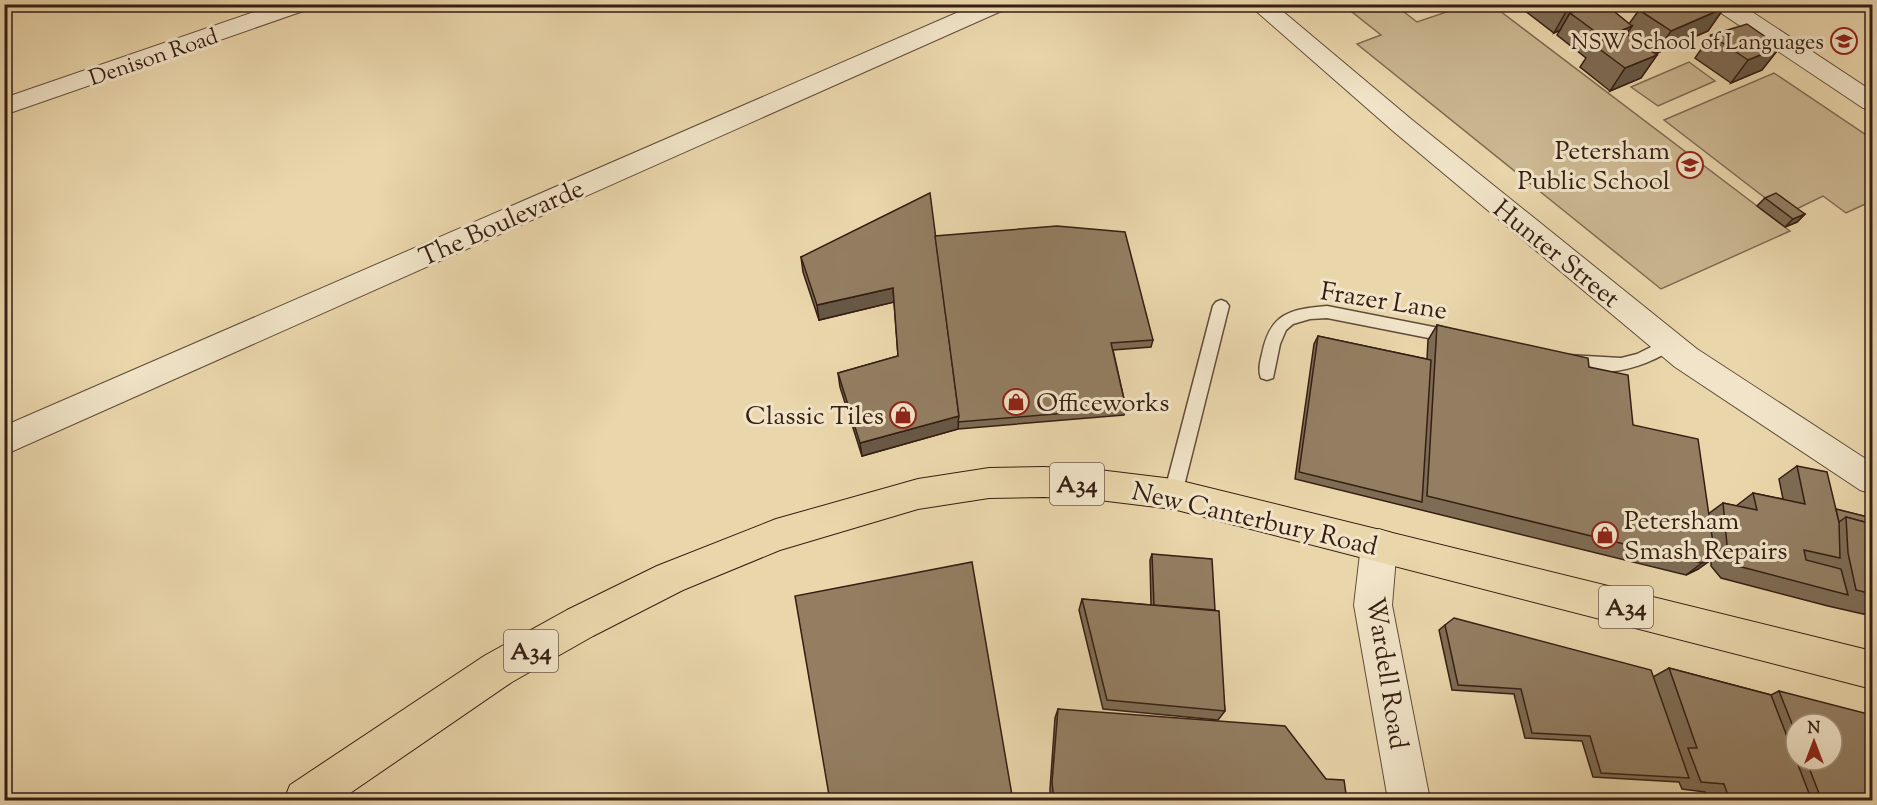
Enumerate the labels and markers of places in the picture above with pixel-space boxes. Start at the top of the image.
school or university icon: NSW School of Languages [1829,26,1859,56]
place label: NSW School of Languages [1571,28,1824,60]
place label: Petersham Public School [1517,134,1670,201]
school or university icon: Petersham Public School [1675,150,1705,180]
place label: Officeworks [1036,386,1169,423]
shop icon: Officeworks [1001,387,1031,417]
place label: Classic Tiles [745,399,884,436]
shop icon: Classic Tiles [888,400,918,430]
place label: Petersham Smash Repairs [1624,504,1787,571]
shop icon: Petersham Smash Repairs [1590,520,1620,550]

